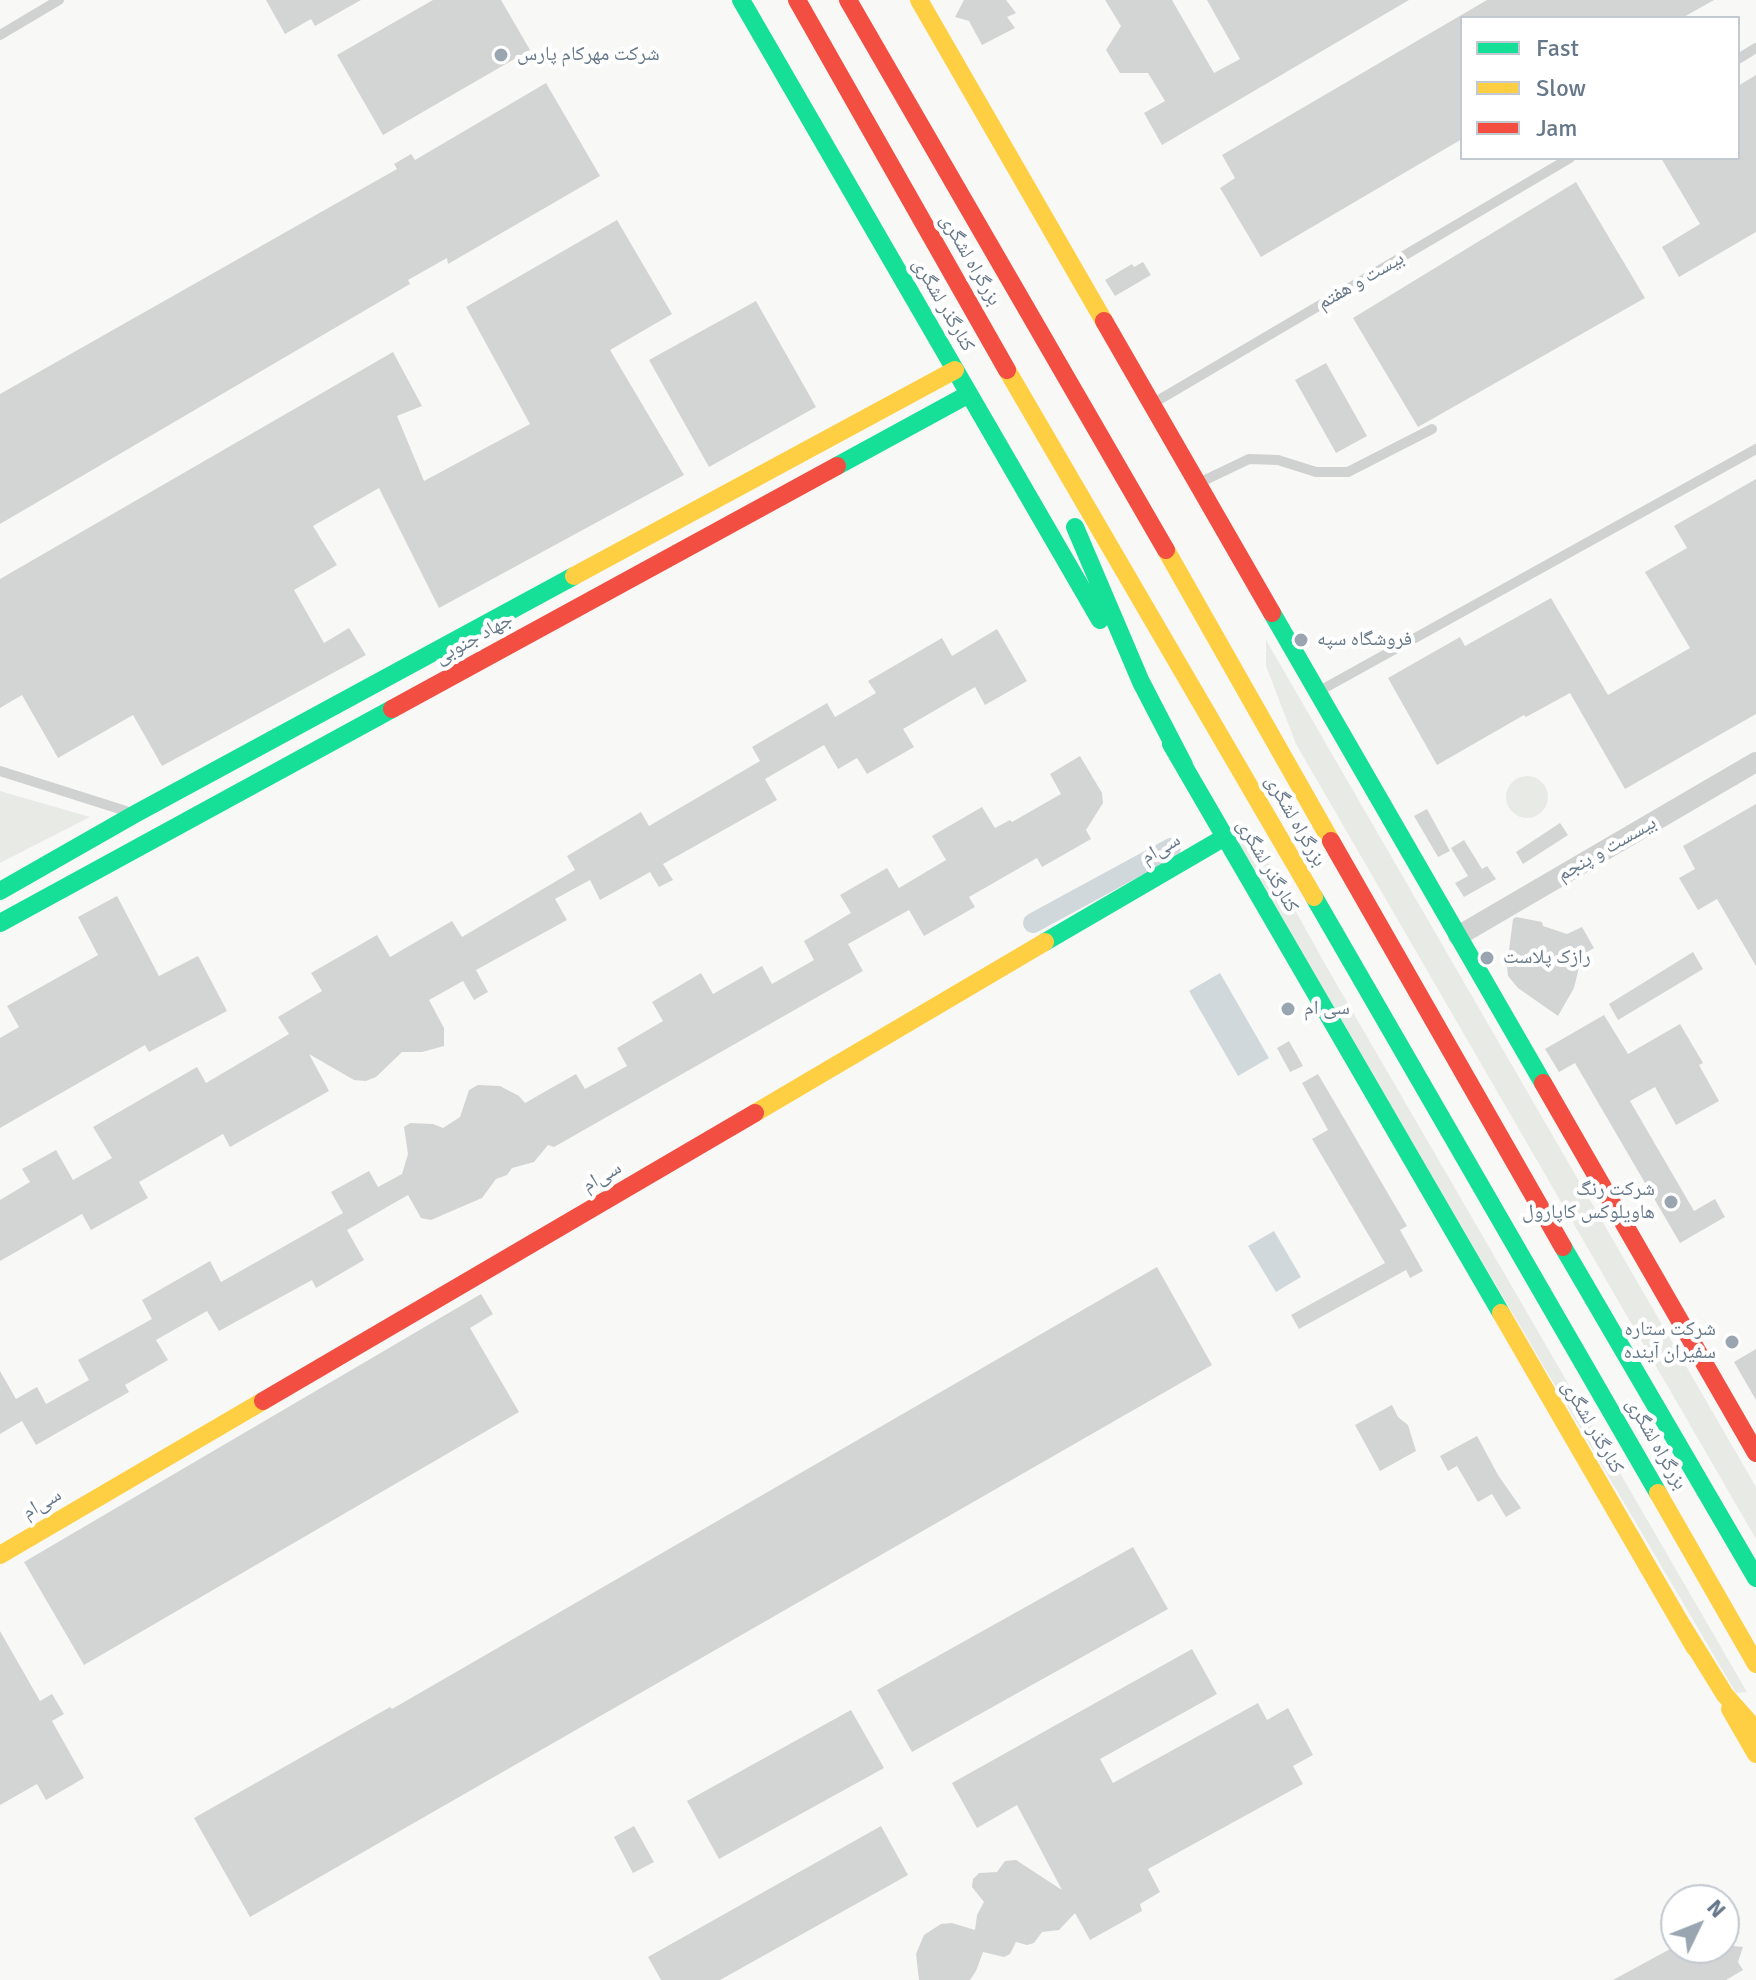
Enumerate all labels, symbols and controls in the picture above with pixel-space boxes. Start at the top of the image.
legend [1460,16,1740,160]
text: Fast [1536,33,1579,63]
place label: شرکت مهرکام پارس [517,43,660,67]
marker: شرکت مهرکام پارس [492,46,510,64]
text: Slow [1536,73,1586,103]
text: Jam [1536,113,1577,143]
street label: بزرگراه لشگری [934,210,1006,310]
street label: بیست و هفتم [1313,247,1409,315]
street label: کنارگذر لشگری [907,254,979,356]
street label: جهاد جنوبی [431,608,517,670]
place label: فروشگاه سپه [1317,628,1412,652]
marker: فروشگاه سپه [1292,631,1310,649]
street label: بزرگراه لشگری [1259,771,1331,871]
street label: بیسست و پنجم [1553,811,1661,887]
street label: کنارگذر لشگری [1231,815,1303,917]
street label: سی‌ام [1137,828,1185,870]
place label: رازک پلاست [1503,946,1591,970]
marker: رازک پلاست [1478,949,1496,967]
place label: سی ام [1304,997,1350,1021]
marker: سی ام [1279,1000,1297,1018]
street label: سی‌ام [578,1156,626,1198]
place label: شرکت رنگ هاویلوکس کاپارول [1522,1178,1655,1225]
marker: شرکت رنگ هاویلوکس کاپارول [1662,1193,1680,1211]
place label: شرکت ستاره سفیران آینده [1624,1318,1716,1365]
marker: شرکت ستاره سفیران آینده [1723,1333,1741,1351]
street label: کنارگذر لشگری [1556,1376,1628,1478]
street label: بزرگراه لشگری [1620,1394,1692,1494]
street label: سی‌ام [18,1483,66,1525]
north arrow [1660,1884,1740,1964]
text: N [1701,1894,1732,1923]

